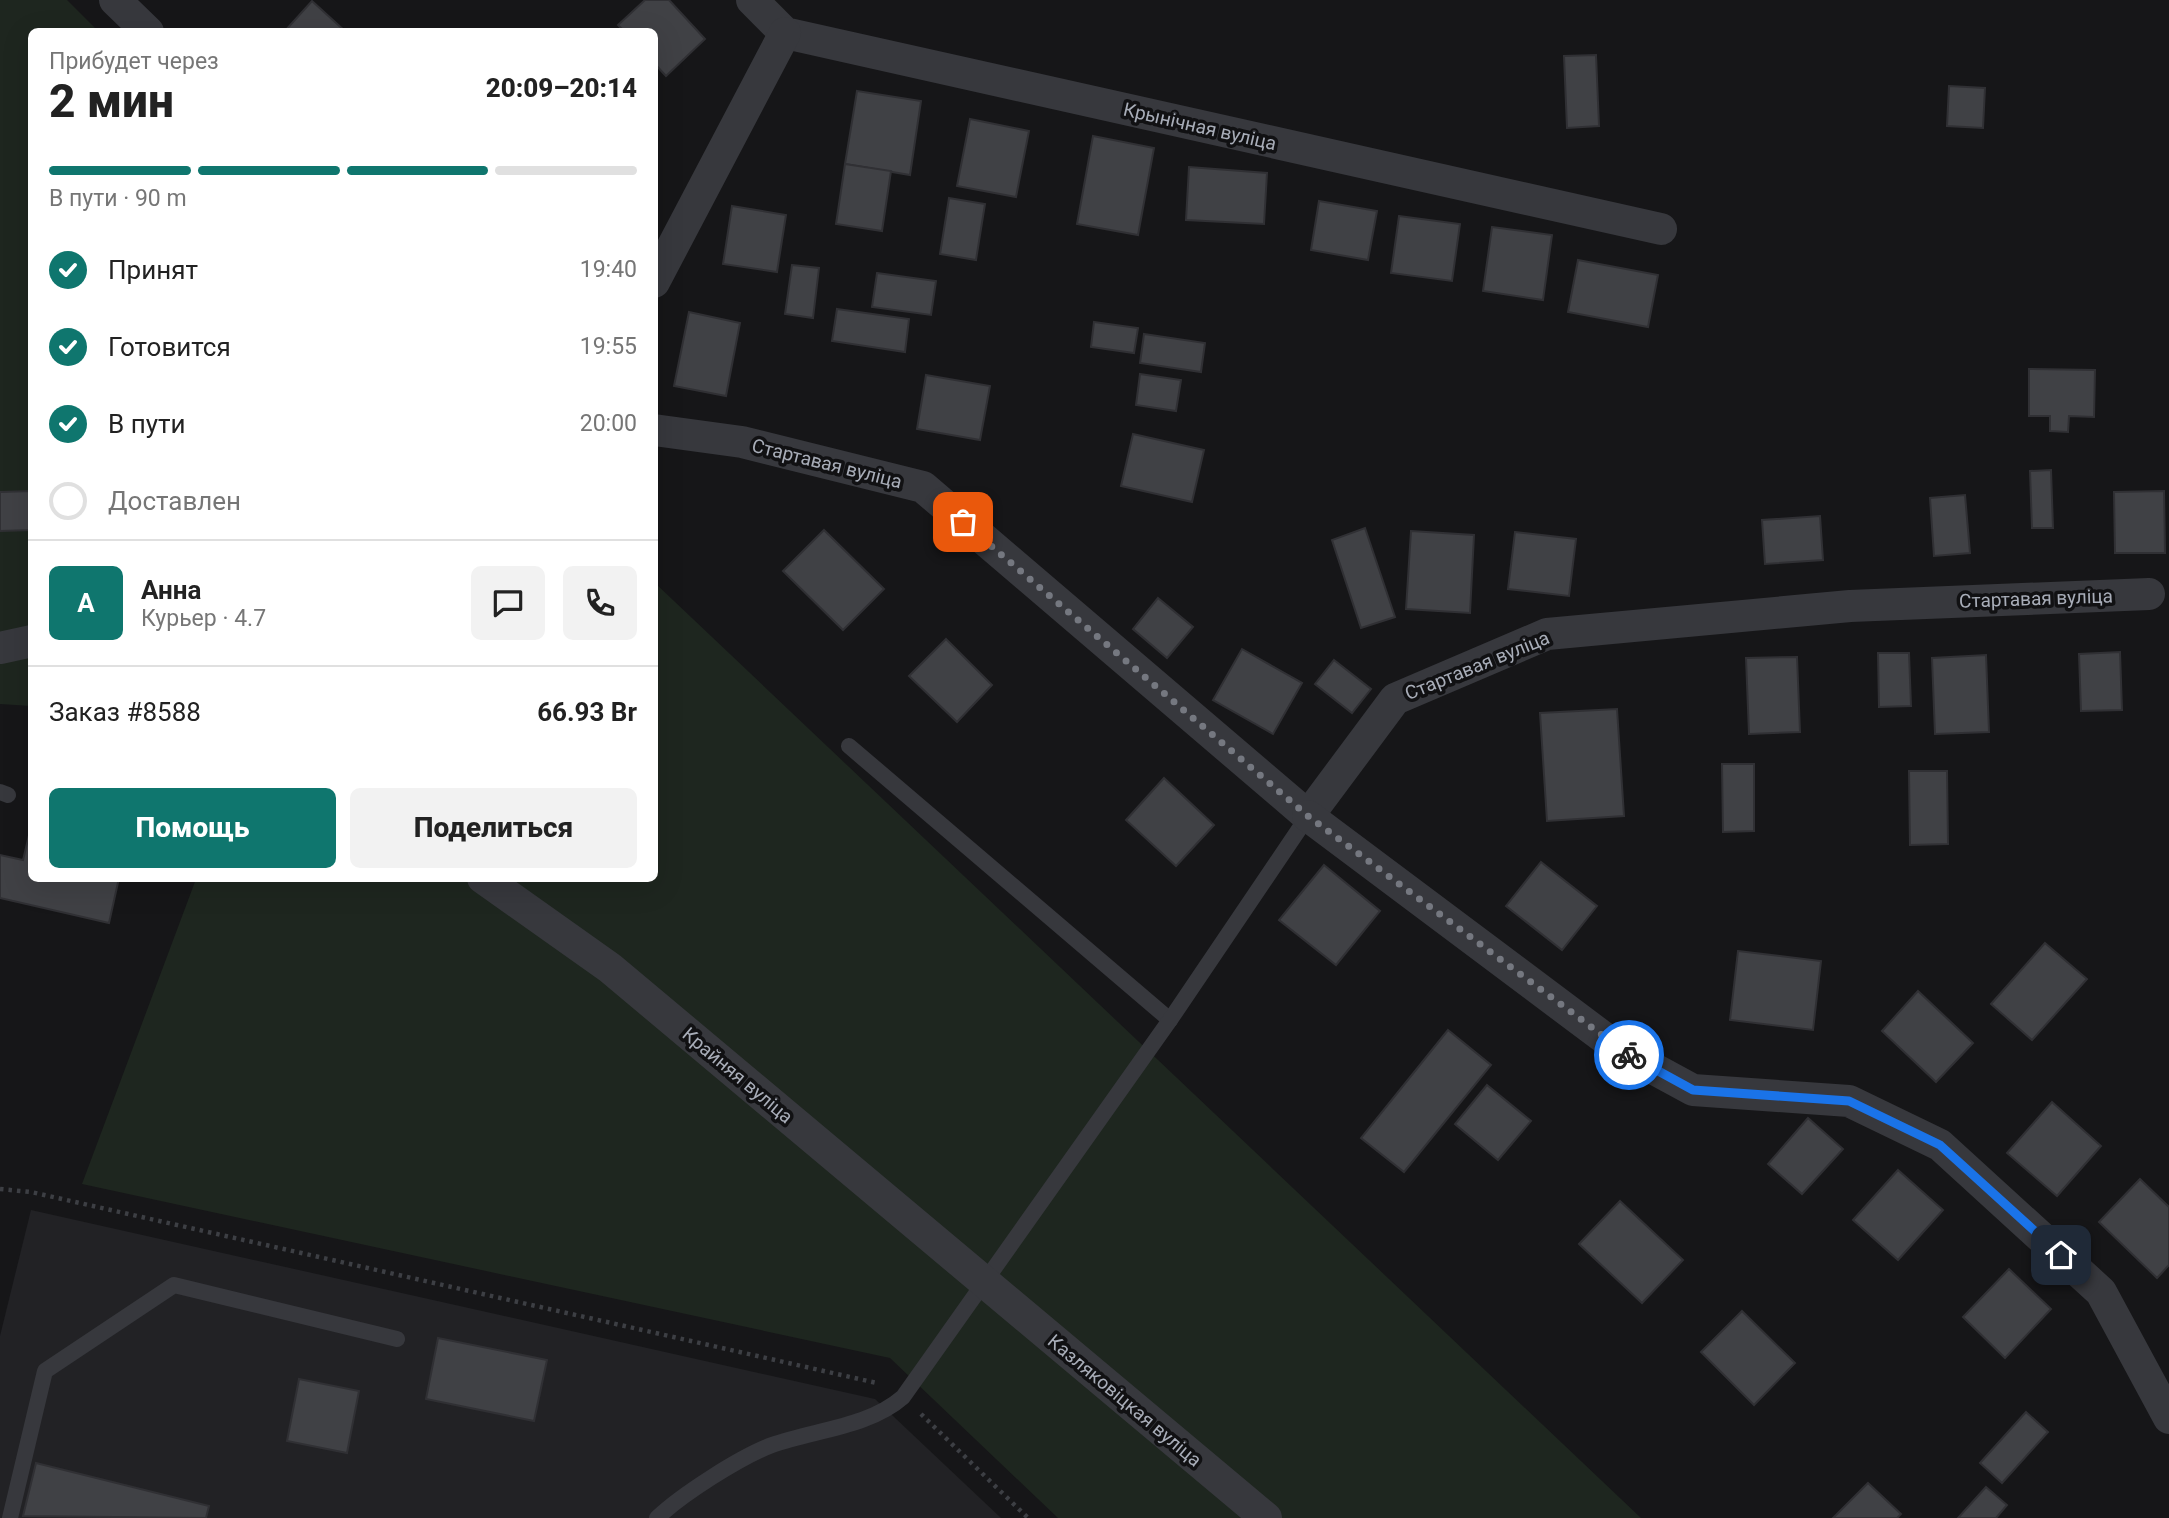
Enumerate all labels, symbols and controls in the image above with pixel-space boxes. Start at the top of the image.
text: Прибудет через [49,48,219,75]
text: 20:09–20:14 [486,73,637,103]
text: 2 мин [49,74,174,128]
street label: Крынічная вуліца [1121,98,1279,155]
text: В пути · 90 m [49,185,187,212]
icon: check [49,251,87,289]
text: Принят [108,255,198,285]
text: 19:40 [580,256,637,283]
icon: check [49,328,87,366]
text: Готовится [108,332,231,362]
text: 19:55 [580,333,637,360]
icon: check [49,405,87,443]
text: В пути [108,409,185,439]
text: 20:00 [580,410,637,437]
street label: Стартавая вуліца [749,434,904,493]
text: Доставлен [108,486,241,516]
pin [933,492,993,552]
icon: bag [944,503,982,541]
button: chat [471,566,545,640]
button: phone [563,566,637,640]
text: Анна [141,575,201,605]
street label: Стартавая вуліца [1959,584,2113,613]
text: А [77,588,95,618]
text: Курьер · 4.7 [141,605,266,632]
street label: Стартавая вуліца [1402,626,1553,705]
text: Заказ #8588 [49,697,201,727]
text: 66.93 Br [537,697,637,727]
button: Помощь [49,788,336,868]
button: Поделиться [350,788,637,868]
courier [1594,1020,1664,1090]
street label: Крайняя вуліца [678,1023,798,1128]
icon: bike [1610,1036,1648,1074]
pin [2031,1225,2091,1285]
icon: home [2042,1236,2080,1274]
street label: Казляковіцкая вуліца [1043,1329,1206,1471]

